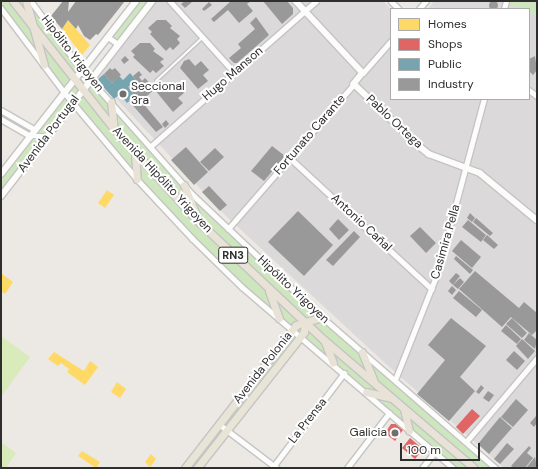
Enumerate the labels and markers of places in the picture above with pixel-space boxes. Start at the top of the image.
place label: Seccional 3ra [131,80,185,108]
marker: Seccional 3ra [118,89,128,99]
place label: Galicia [350,426,387,440]
marker: Galicia [390,428,400,438]

